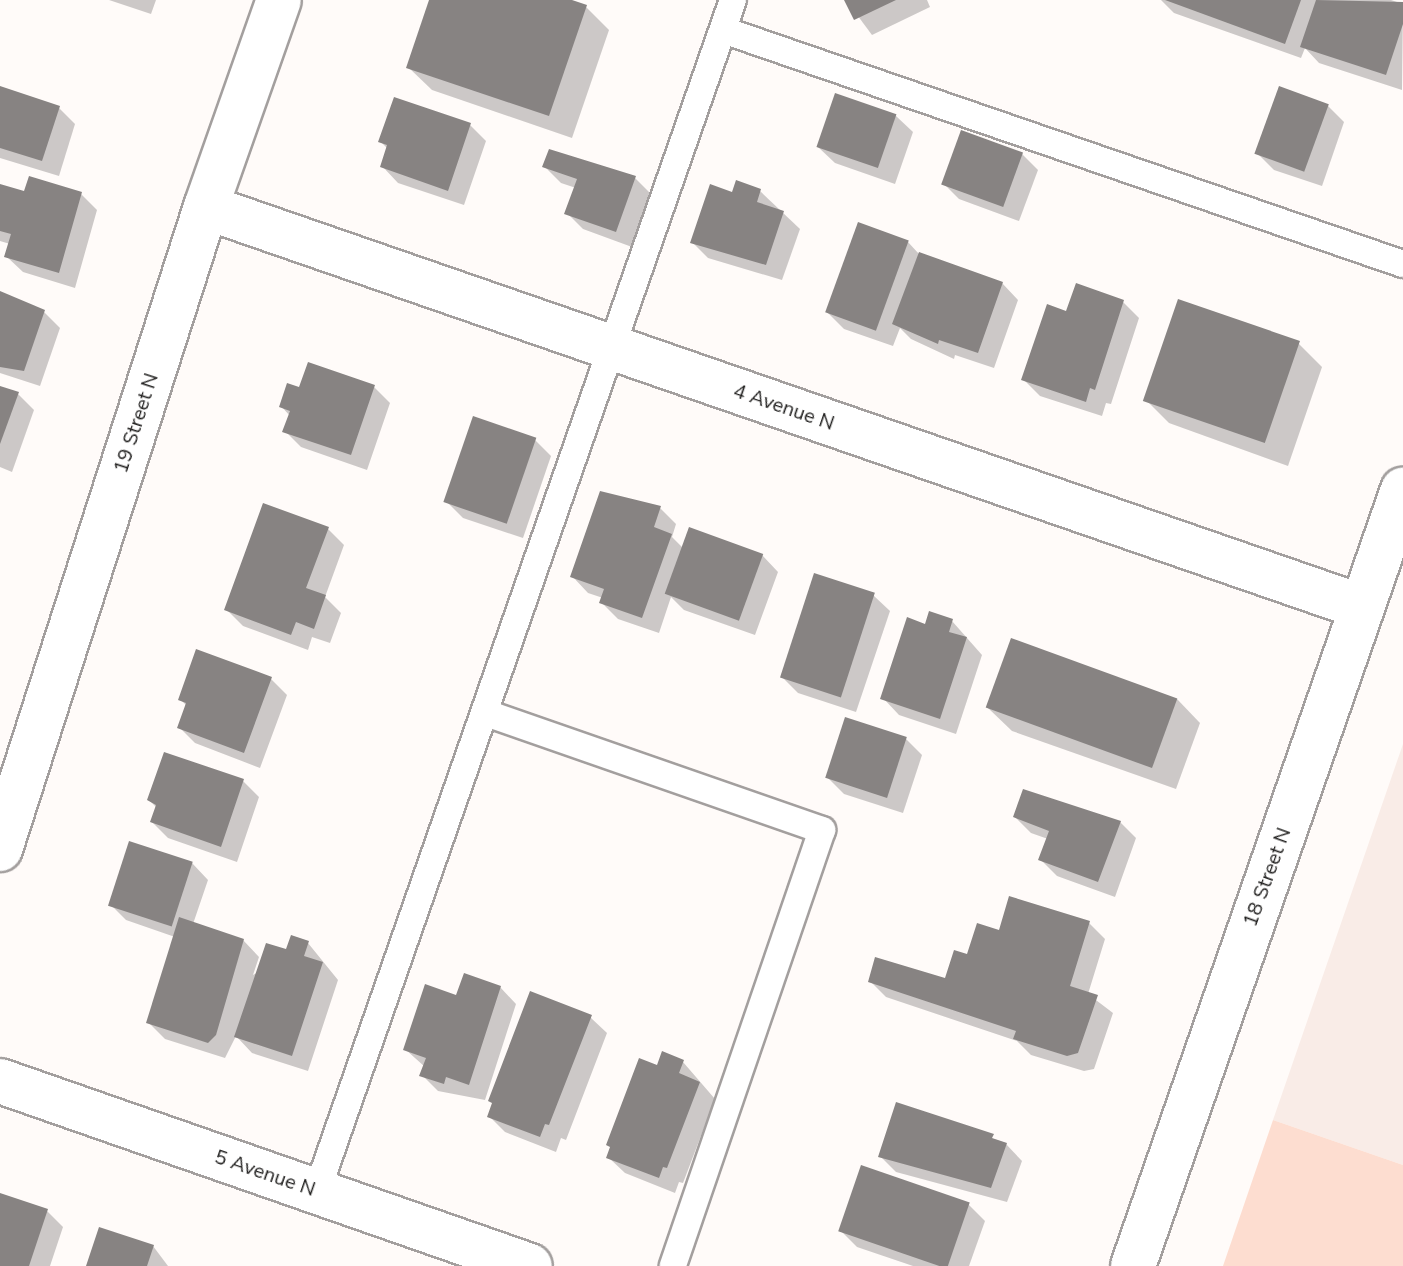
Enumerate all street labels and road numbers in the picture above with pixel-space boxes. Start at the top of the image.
street label: 19 Street N [109,370,163,476]
street label: 4 Avenue N [730,379,838,435]
street label: 18 Street N [1238,824,1296,930]
street label: 5 Avenue N [211,1145,319,1201]

